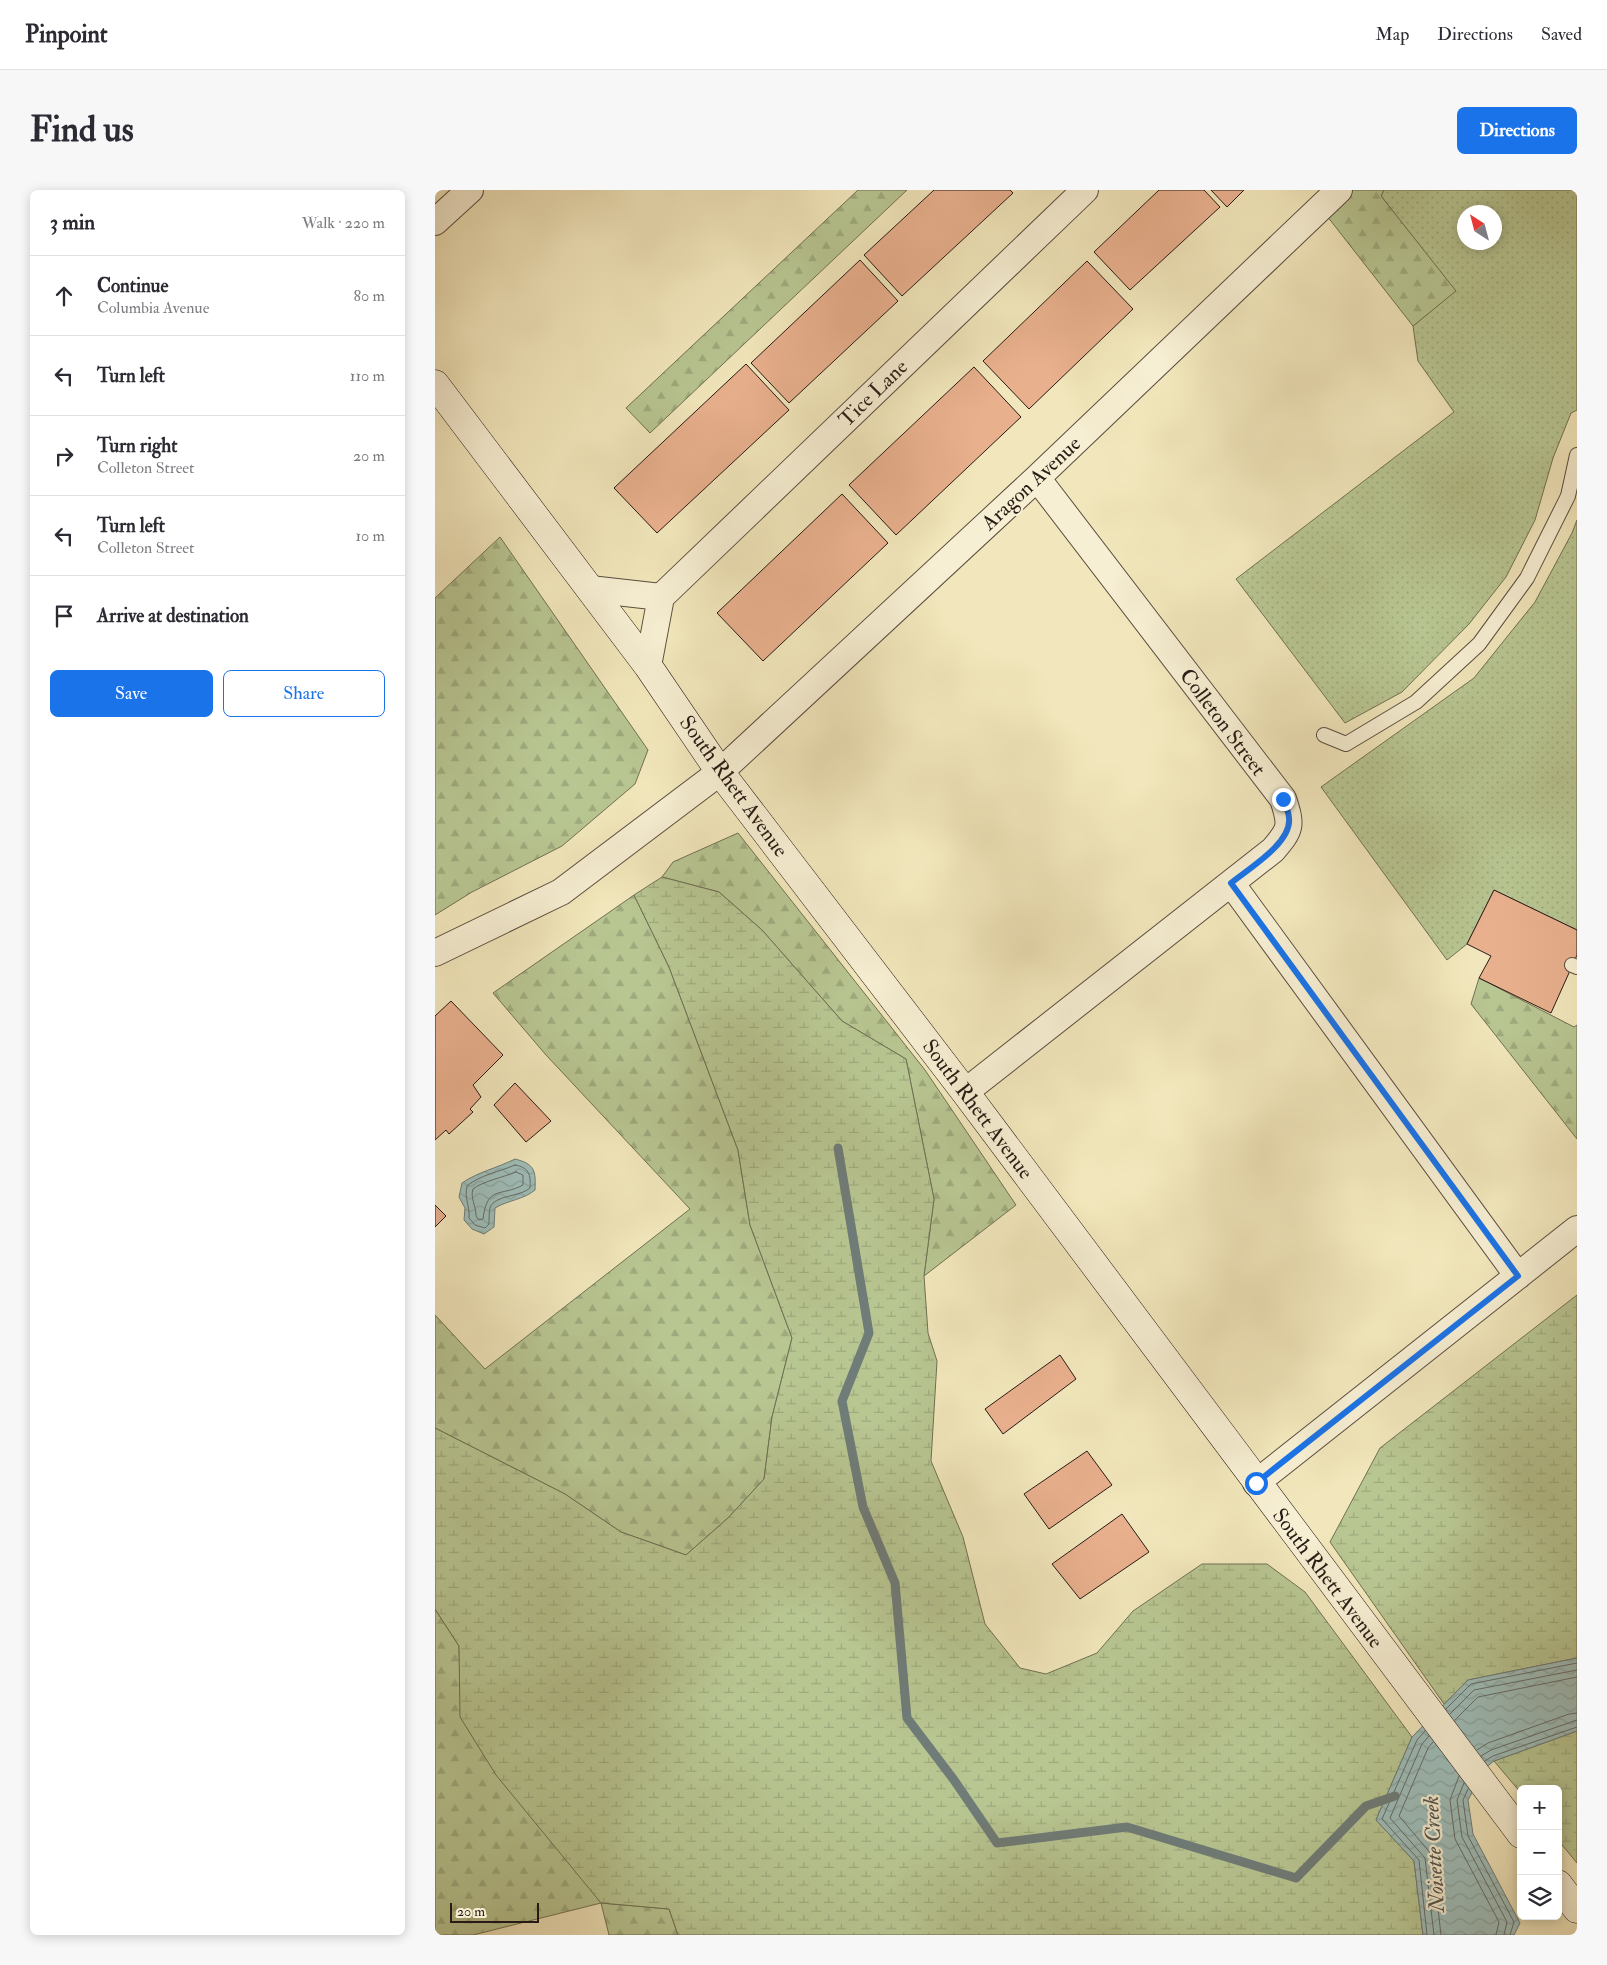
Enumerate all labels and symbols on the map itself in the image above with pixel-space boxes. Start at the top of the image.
north arrow [1457,205,1502,250]
street label: Tice Lane [833,354,914,433]
street label: Aragon Avenue [975,430,1087,537]
street label: Colleton Street [1173,663,1272,782]
street label: South Rhett Avenue [673,710,794,863]
route end [1272,788,1295,811]
street label: South Rhett Avenue [916,1034,1039,1185]
route start [1245,1472,1268,1495]
street label: South Rhett Avenue [1266,1503,1389,1654]
water label: Noisette Creek [1417,1795,1451,1914]
scale bar [450,1900,539,1923]

